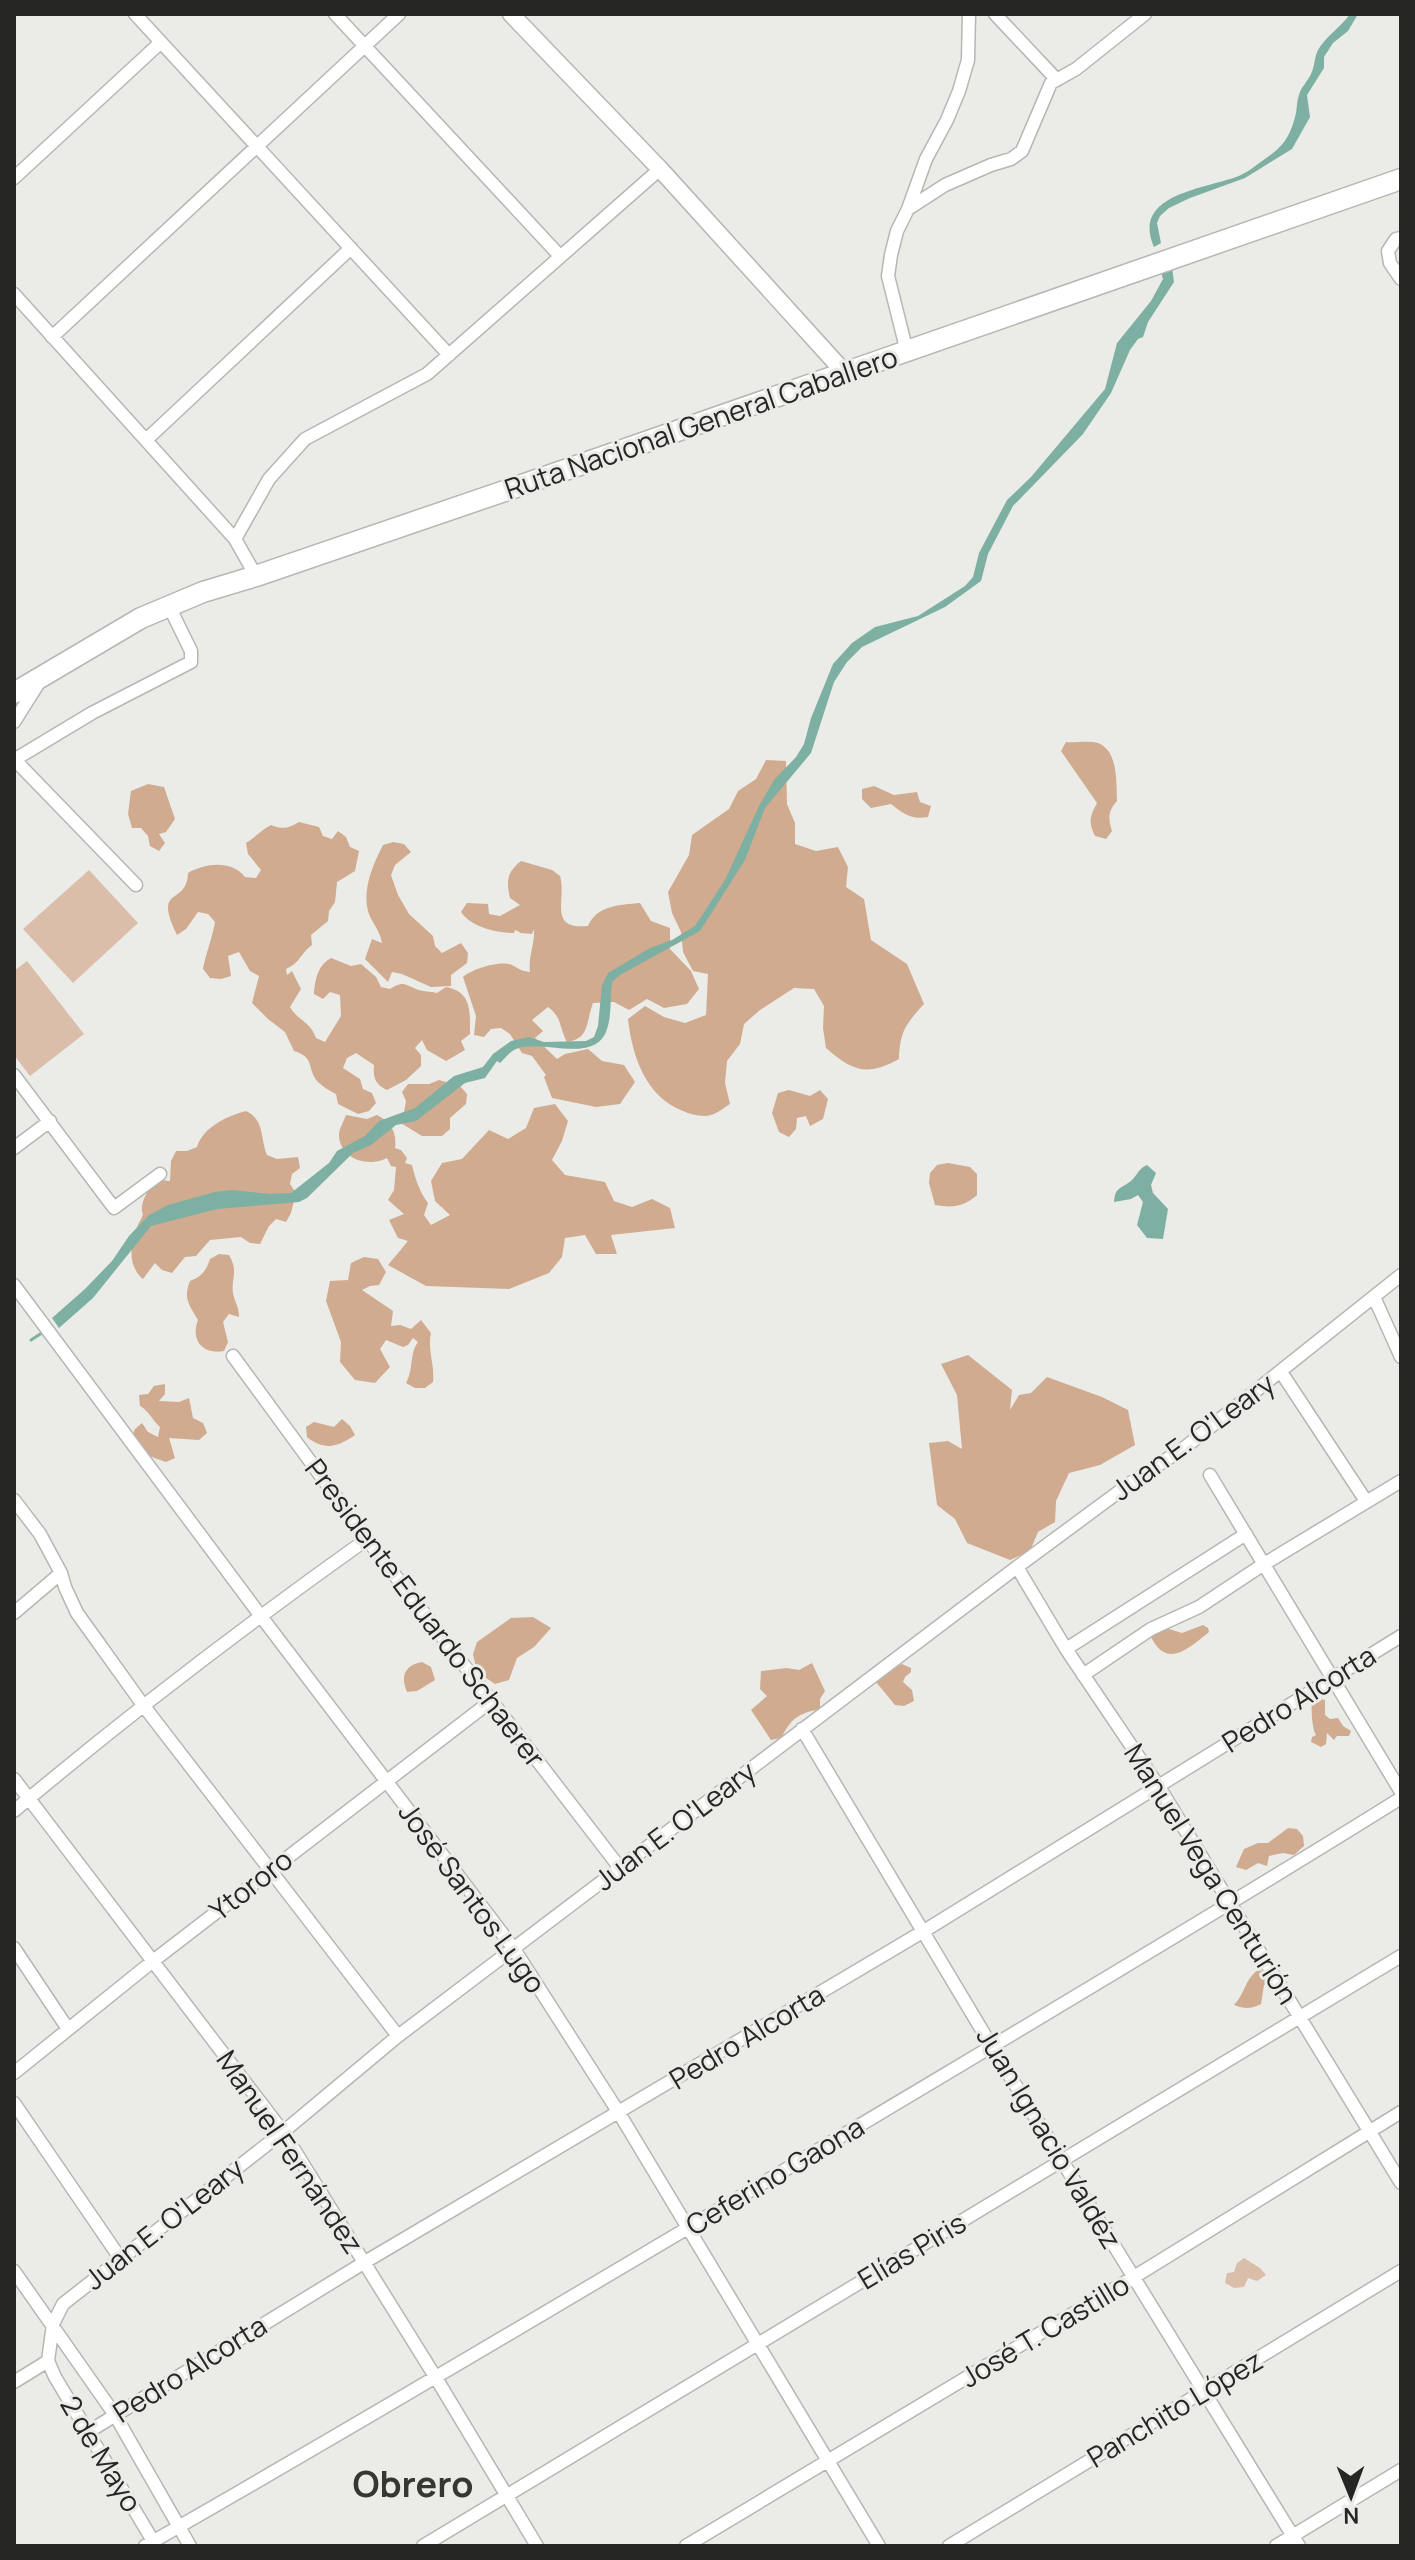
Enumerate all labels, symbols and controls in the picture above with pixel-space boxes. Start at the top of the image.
street label: Ruta Nacional General Caballero [499,337,902,507]
street label: Juan E. O'Leary [1103,1364,1282,1508]
street label: Presidente Eduardo Schaerer [297,1450,554,1774]
street label: Pedro Alcorta [1214,1636,1383,1761]
street label: Manuel Vega Centurión [1116,1736,1308,2011]
street label: Juan E. O'Leary [586,1752,763,1898]
street label: José Santos Lugo [391,1794,555,2000]
street label: Ytororo [201,1840,300,1929]
street label: Pedro Alcorta [662,1975,831,2097]
street label: Juan Ignacio Valdéz [969,2020,1131,2255]
street label: Manuel Fernández [209,2042,373,2261]
street label: Ceferino Gaona [678,2107,871,2243]
street label: Juan E. O'Leary [76,2149,251,2298]
street label: Elías Piris [850,2203,973,2297]
street label: José T. Castillo [953,2265,1136,2395]
street label: Pedro Alcorta [105,2306,274,2431]
street label: Panchito López [1080,2341,1269,2476]
street label: 2 de Mayo [52,2388,151,2519]
north arrow [1311,2456,1391,2536]
district label: Obrero [352,2459,474,2508]
text: N [1343,2501,1360,2531]

